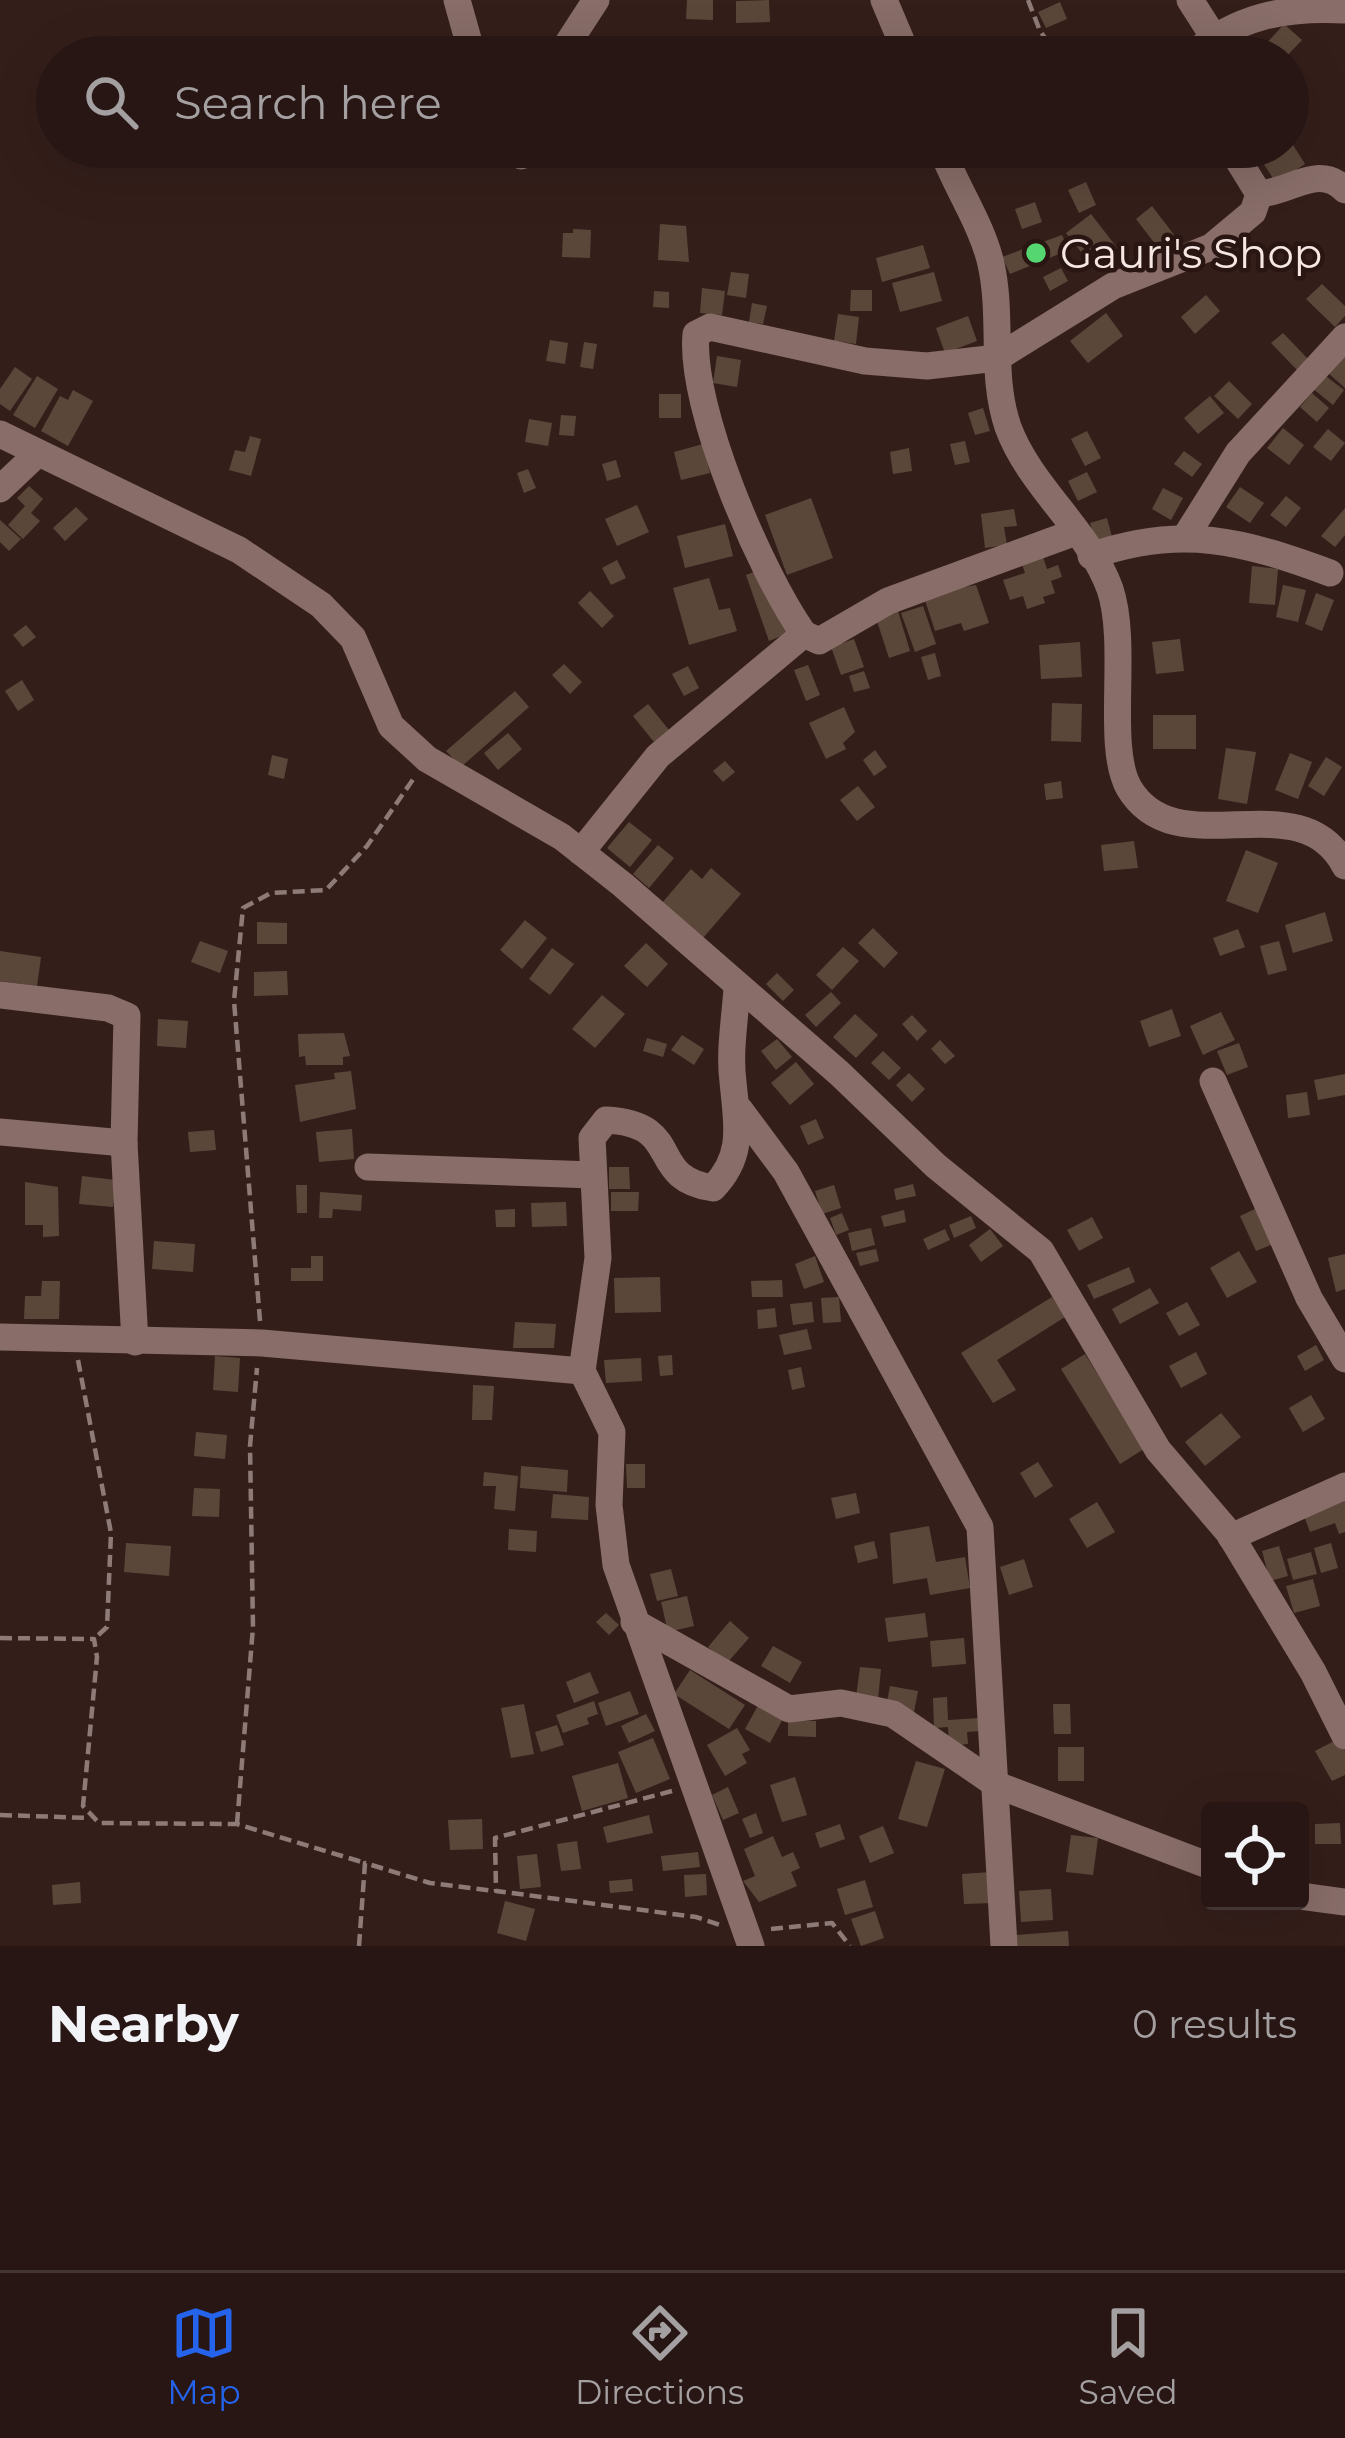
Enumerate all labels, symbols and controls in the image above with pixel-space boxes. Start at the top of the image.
search box [36,36,1309,168]
icon: search [78,69,144,135]
text: Search here [174,75,442,130]
place label: Gauri's Shop [1060,227,1322,279]
marker: Gauri's Shop [1023,240,1049,266]
map controls [1201,1802,1309,1910]
button: locate [1201,1802,1309,1910]
text: Nearby [48,1993,239,2055]
text: 0 results [1132,2000,1297,2048]
tab: Map [167,2300,241,2412]
tab: Directions [575,2300,744,2412]
tab: Saved [1079,2300,1178,2412]

